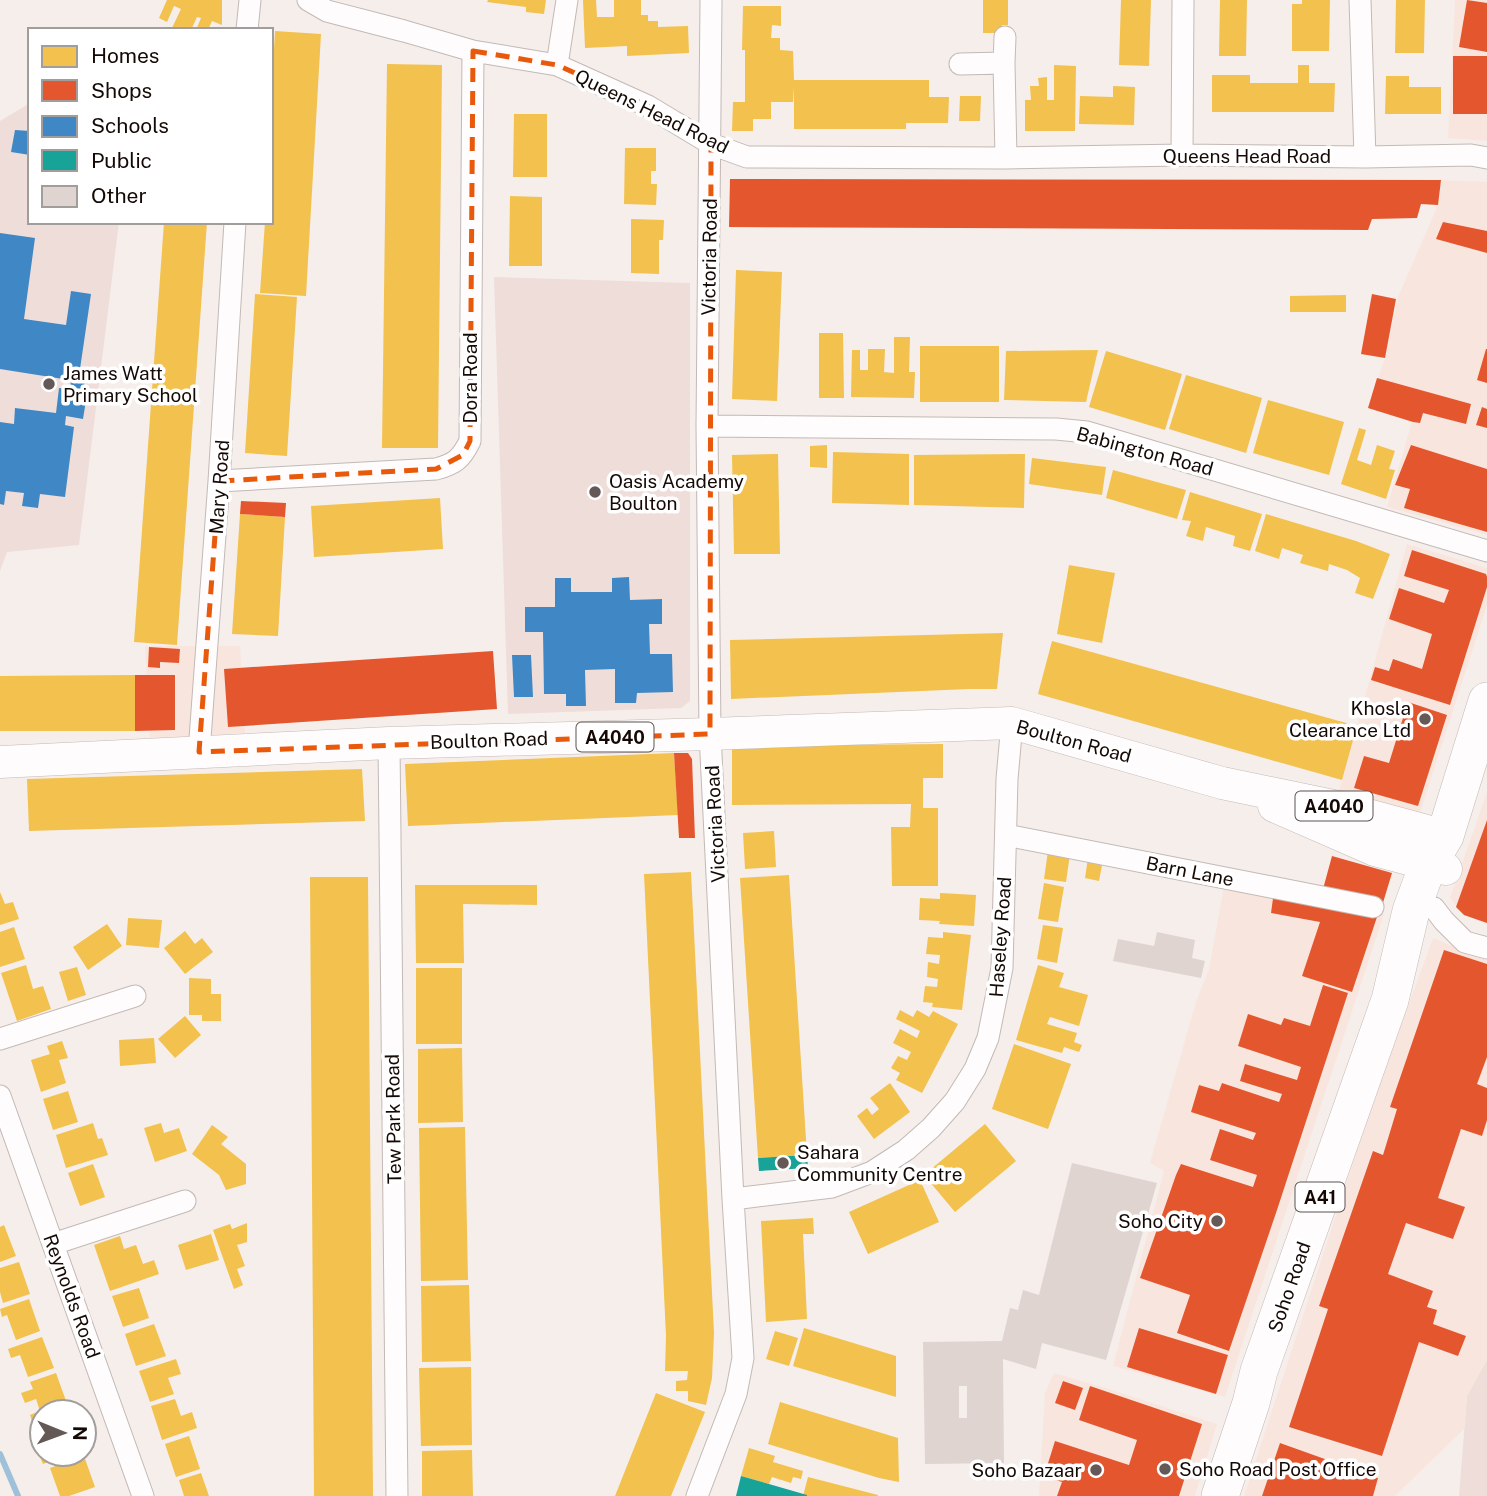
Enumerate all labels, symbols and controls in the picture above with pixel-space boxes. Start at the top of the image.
legend [28,28,273,224]
text: Homes [91,43,159,68]
street label: Queens Head Road [572,64,732,158]
text: Shops [91,78,152,103]
text: Schools [91,113,169,138]
street label: Queens Head Road [1163,145,1331,167]
text: Public [91,148,152,173]
text: Other [91,183,147,208]
street label: Victoria Road [697,198,721,316]
street label: Dora Road [459,332,481,424]
place label: James Watt Primary School [63,362,198,406]
marker: James Watt Primary School [41,376,57,392]
street label: Babington Road [1074,422,1216,480]
street label: Mary Road [205,439,233,535]
place label: Oasis Academy Boulton [609,470,744,514]
marker: Oasis Academy Boulton [587,484,603,500]
place label: Khosla Clearance Ltd [1289,697,1411,741]
marker: Khosla Clearance Ltd [1417,711,1433,727]
street label: Boulton Road [1014,715,1134,767]
road number: A4040 [576,722,654,752]
street label: Boulton Road [430,727,548,753]
street label: Victoria Road [701,765,729,883]
road number: A4040 [1296,792,1372,820]
street label: Barn Lane [1144,852,1236,890]
street label: Haseley Road [985,876,1015,998]
street label: Tew Park Road [381,1054,405,1184]
place label: Sahara Community Centre [797,1141,962,1185]
marker: Sahara Community Centre [775,1155,791,1171]
road number: A41 [1296,1182,1344,1212]
place label: Soho City [1118,1210,1203,1232]
marker: Soho City [1209,1213,1225,1229]
street label: Reynolds Road [39,1231,105,1361]
street label: Soho Road [1263,1239,1315,1335]
north arrow [28,1398,98,1468]
text: N [69,1426,91,1441]
place label: Soho Road Post Office [1179,1458,1376,1480]
place label: Soho Bazaar [971,1459,1082,1481]
marker: Soho Road Post Office [1157,1461,1173,1477]
marker: Soho Bazaar [1088,1462,1104,1478]

